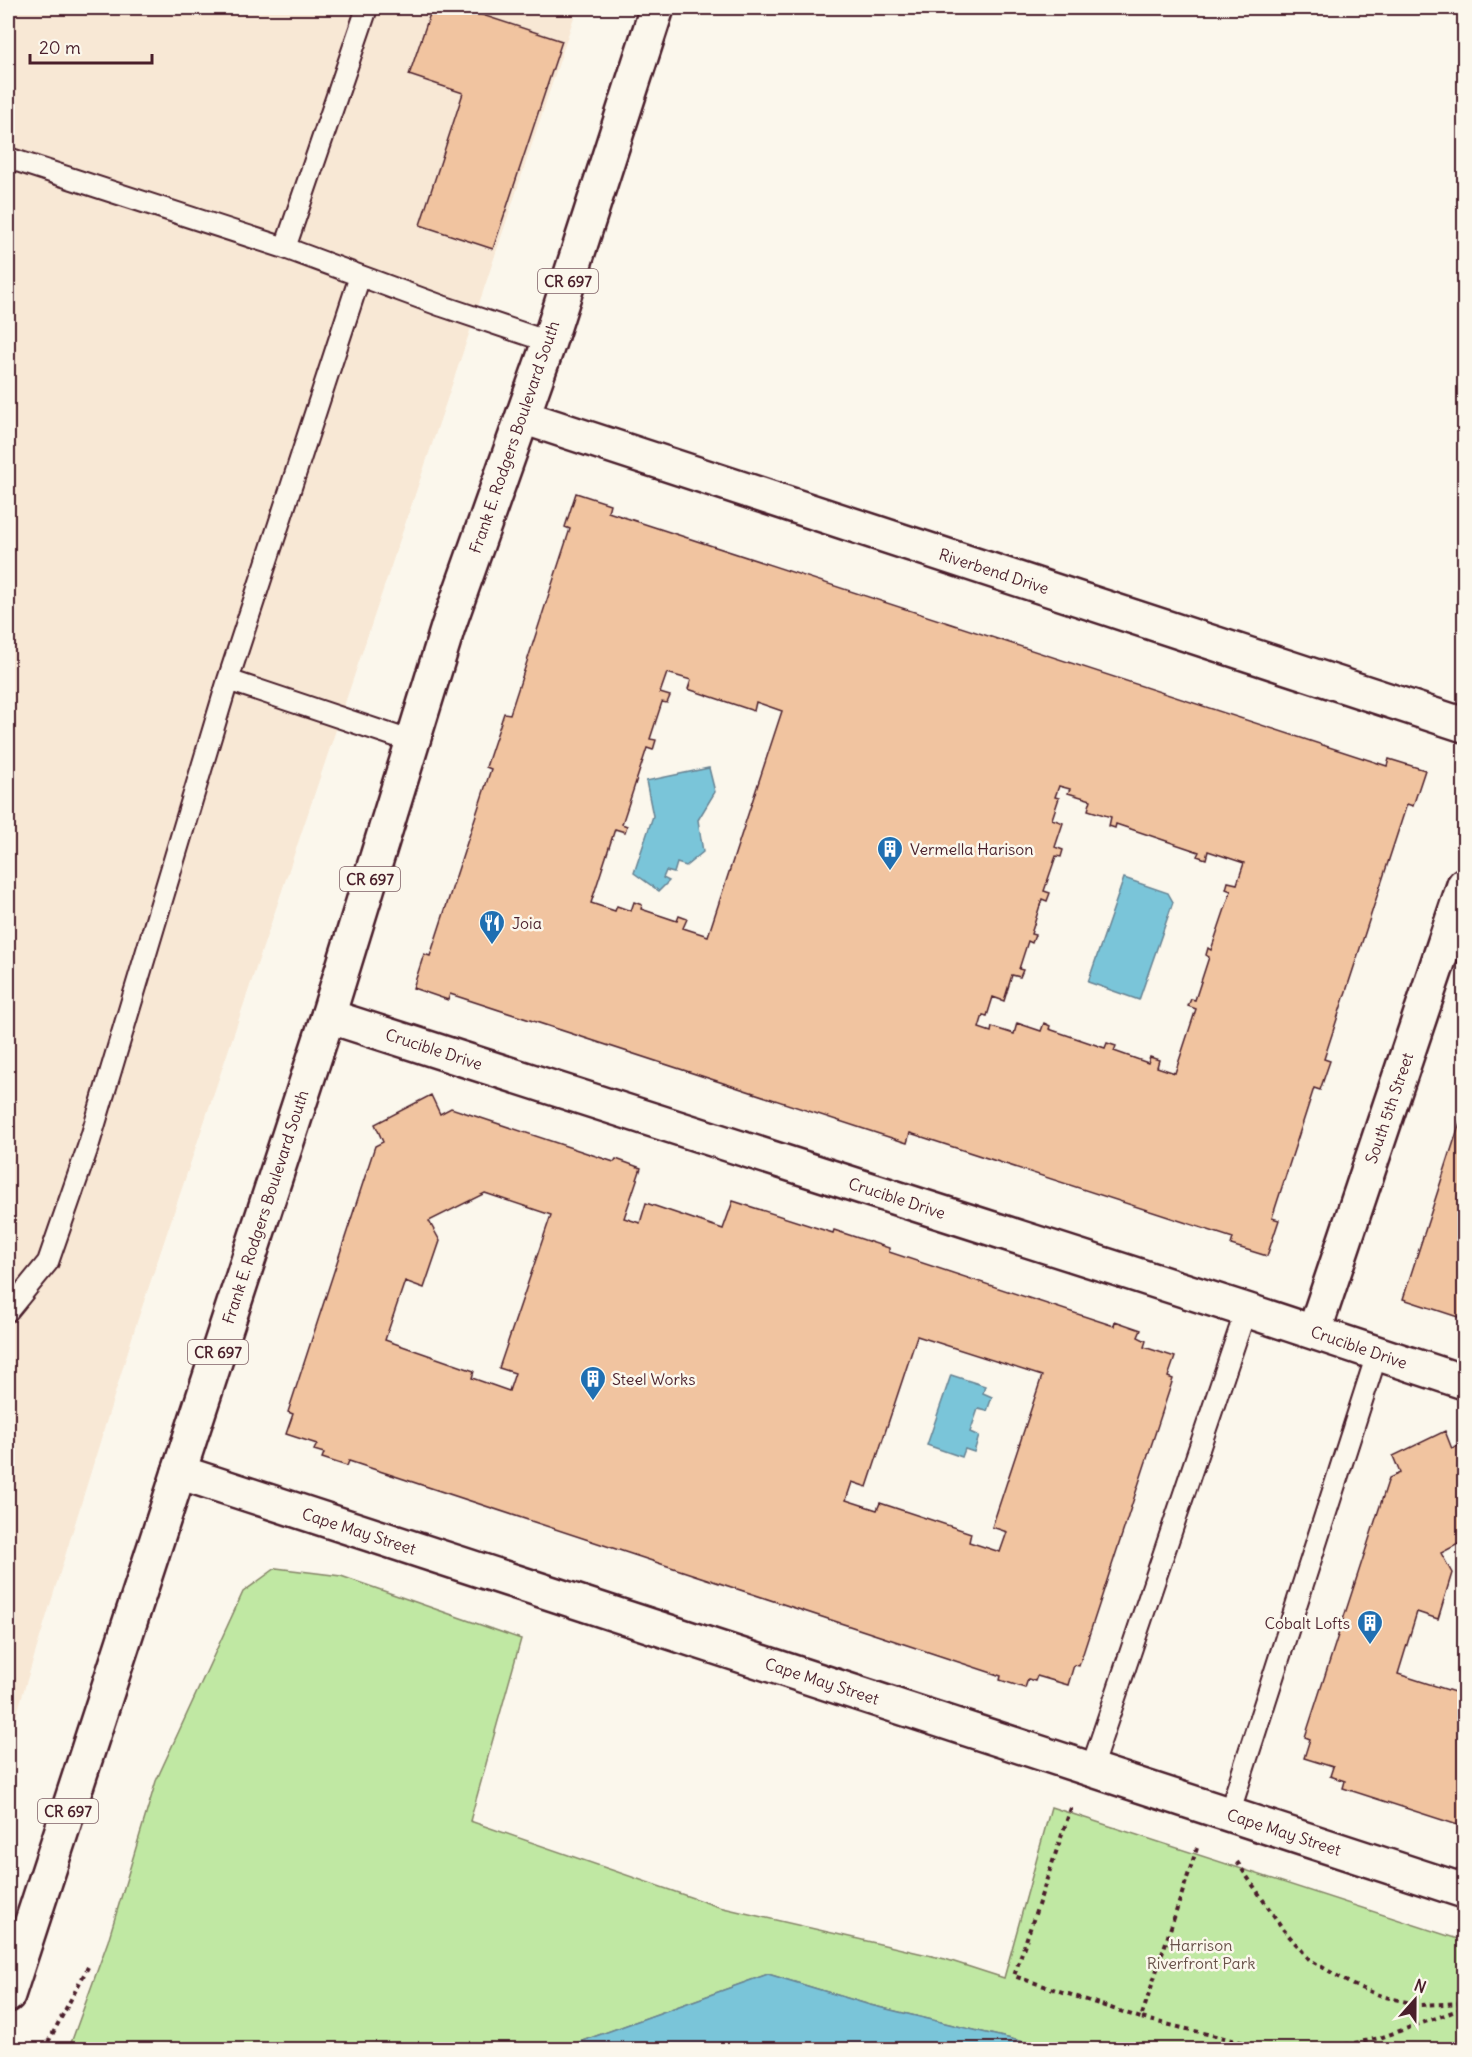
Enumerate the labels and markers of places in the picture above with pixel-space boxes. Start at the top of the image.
building icon: Vermella Harison [875,834,905,872]
place label: Vermella Harison [910,839,1034,859]
restaurant icon: Joia [477,908,507,946]
place label: Joia [512,913,542,933]
building icon: Steel Works [578,1364,608,1402]
place label: Steel Works [612,1369,695,1389]
building icon: Cobalt Lofts [1355,1608,1385,1646]
place label: Cobalt Lofts [1265,1613,1350,1633]

